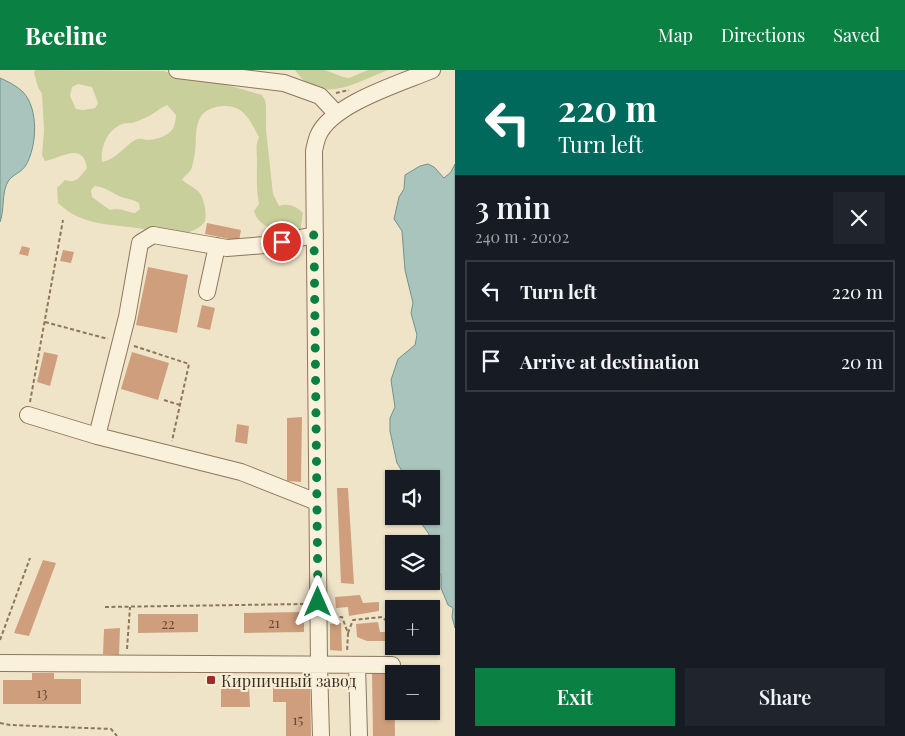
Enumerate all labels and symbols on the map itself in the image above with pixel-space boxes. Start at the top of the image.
pin [261,221,303,263]
position arrow [291,575,343,627]
house number: 21 [268,613,280,632]
house number: 22 [161,614,175,633]
place label: Кирпичный завод [221,670,357,691]
marker: Кирпичный завод [205,674,217,686]
house number: 13 [36,683,48,702]
house number: 15 [293,710,304,729]

